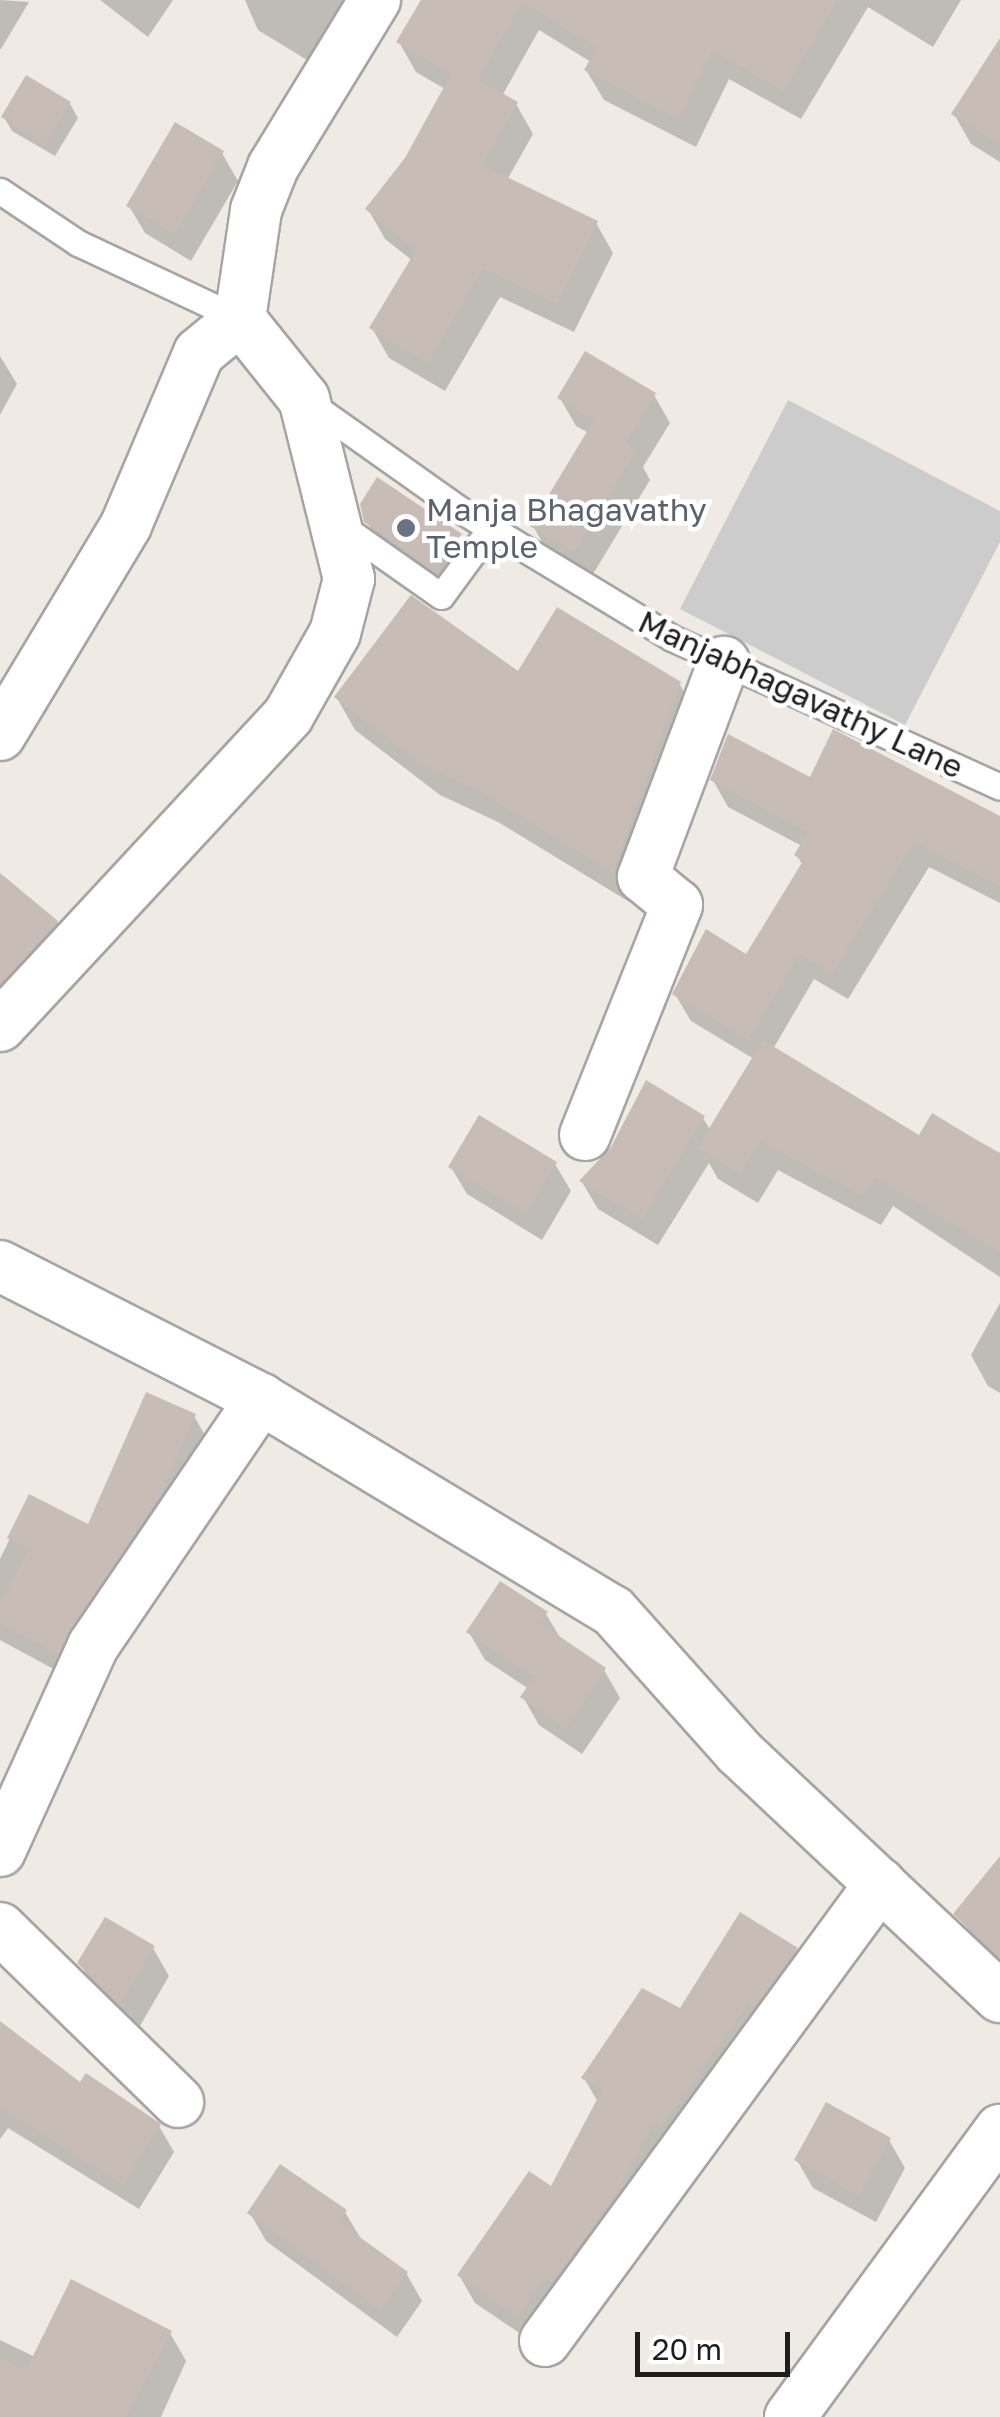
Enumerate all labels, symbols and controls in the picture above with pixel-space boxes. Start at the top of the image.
place label: Manja Bhagavathy Temple [426,491,707,566]
marker: Manja Bhagavathy Temple [395,517,417,539]
street label: Manjabhagavathy Lane [633,602,969,786]
scale bar [640,2312,795,2374]
text: 20 m [652,2331,722,2367]

